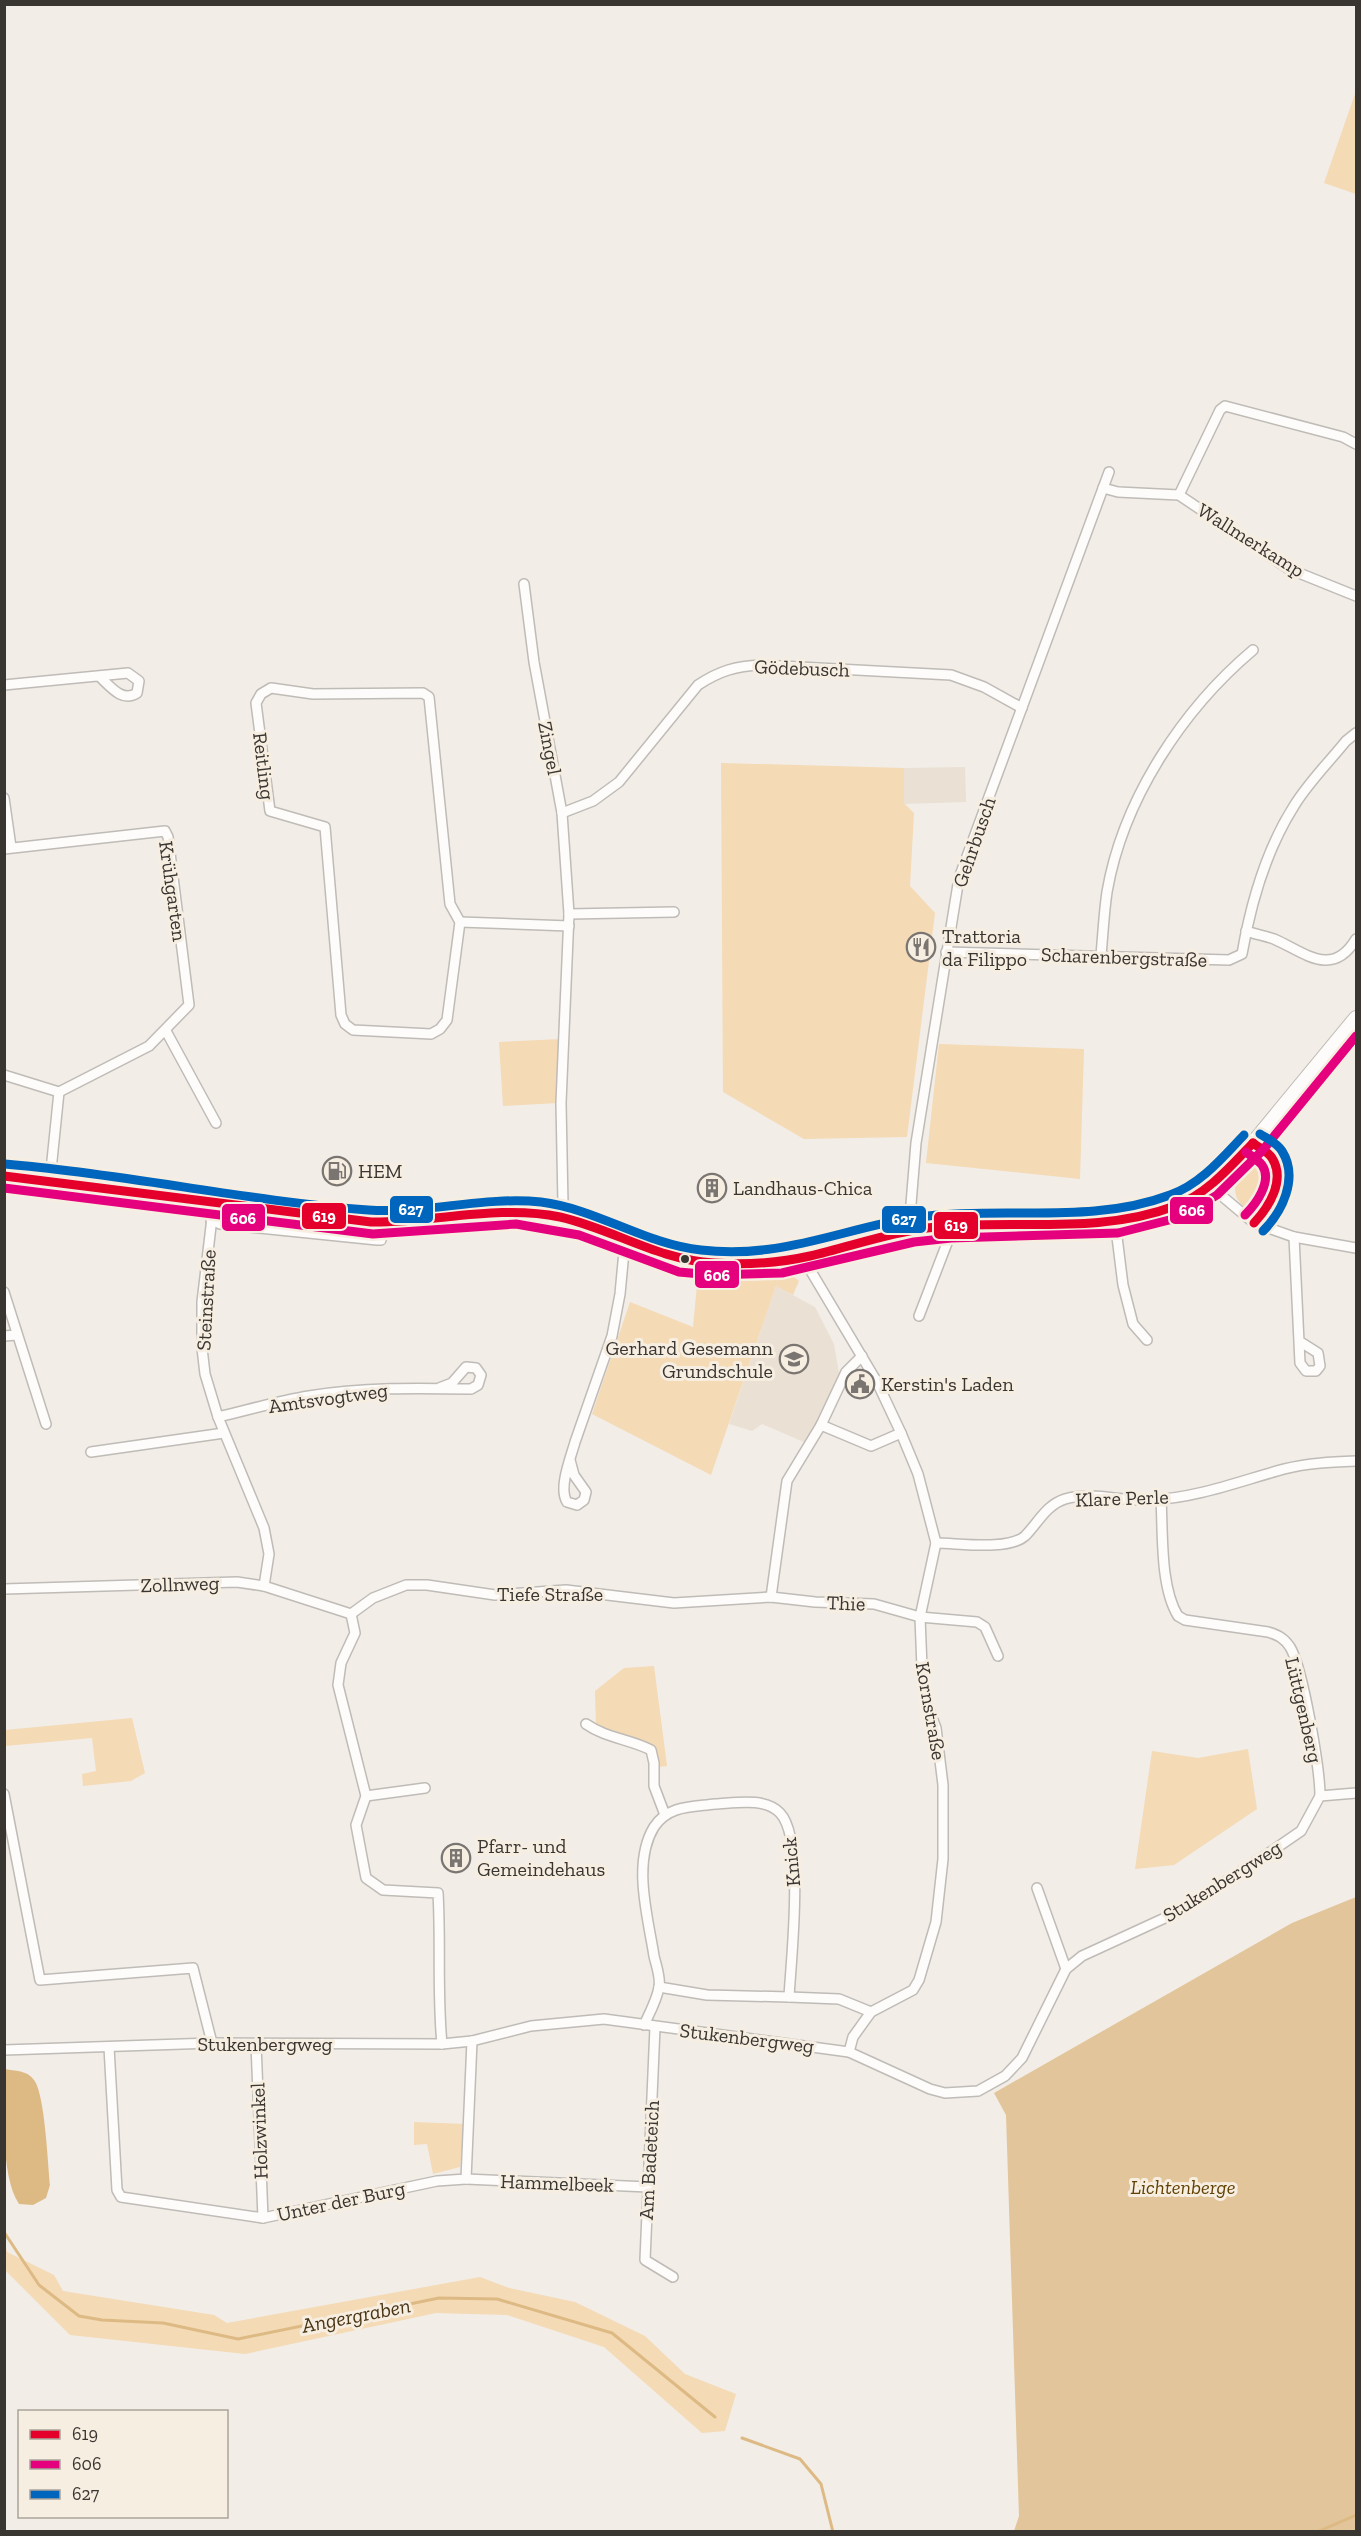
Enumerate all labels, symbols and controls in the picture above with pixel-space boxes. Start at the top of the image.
street label: Wallmerkamp [1193,498,1309,582]
street label: Gödebusch [754,654,851,682]
street label: Zingel [533,719,567,777]
street label: Reitling [248,731,280,801]
street label: Gehrbusch [947,793,1001,890]
street label: Krühgarten [154,839,192,943]
place label: Trattoria da Filippo [942,924,1027,971]
restaurant icon: Trattoria da Filippo [905,931,937,963]
street label: Scharenbergstraße [1041,942,1207,972]
fuel station icon: HEM [321,1155,353,1187]
place label: HEM [358,1159,403,1183]
building icon: Landhaus-Chica [696,1172,728,1204]
place label: Landhaus-Chica [733,1176,873,1200]
line badge: 627 [389,1195,434,1224]
line badge: 606 [1169,1196,1214,1225]
text: 627 [398,1200,424,1219]
text: 606 [1179,1201,1206,1220]
line badge: 619 [301,1202,347,1230]
line badge: 606 [221,1203,266,1232]
line badge: 627 [881,1205,927,1234]
text: 619 [312,1207,336,1226]
text: 606 [230,1209,257,1228]
text: 627 [891,1210,917,1229]
line badge: 619 [933,1211,979,1240]
text: 619 [944,1216,968,1235]
street label: Steinstraße [191,1249,221,1351]
unlabelled marker [679,1253,691,1265]
line badge: 606 [694,1260,740,1289]
text: 606 [704,1266,731,1285]
place label: Gerhard Gesemann Grundschule [606,1336,774,1383]
school or university icon: Gerhard Gesemann Grundschule [778,1343,810,1375]
public building icon: Kerstin's Laden [844,1368,876,1400]
place label: Kerstin's Laden [881,1372,1014,1396]
street label: Amtsvogtweg [267,1378,389,1418]
street label: Klare Perle [1075,1484,1169,1512]
street label: Zollnweg [140,1571,220,1597]
street label: Tiefe Straße [497,1582,603,1606]
street label: Thie [826,1590,866,1616]
street label: Lüttgenberg [1280,1655,1328,1765]
street label: Kornstraße [911,1660,951,1762]
place label: Pfarr- und Gemeindehaus [477,1834,605,1881]
street label: Stukenbergweg [1158,1835,1286,1927]
street label: Knick [777,1836,805,1888]
building icon: Pfarr- und Gemeindehaus [440,1842,472,1874]
street label: Stukenbergweg [678,2018,816,2058]
street label: Stukenbergweg [197,2032,333,2056]
street label: Holzwinkel [245,2082,273,2180]
street label: Am Badeteich [634,2099,664,2220]
street label: Hammelbeek [500,2169,615,2197]
park label: Lichtenberge [1130,2175,1236,2199]
street label: Unter der Burg [275,2176,407,2226]
water label: Angergraben [298,2292,413,2338]
legend [18,2410,228,2518]
text: 619 [72,2423,98,2445]
text: 606 [72,2453,101,2475]
text: 627 [72,2483,100,2505]

